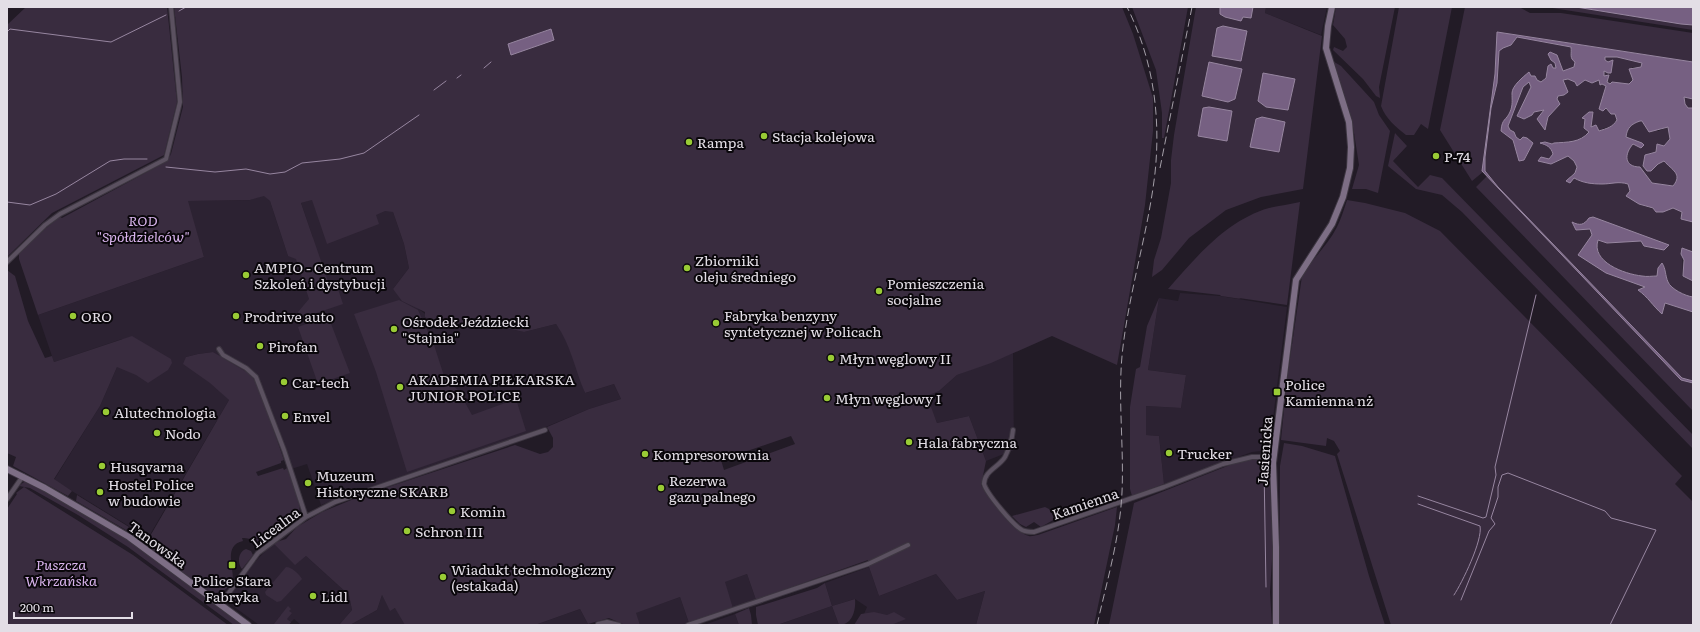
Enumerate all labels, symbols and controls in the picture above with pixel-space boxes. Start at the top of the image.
place label: Stacja kolejowa [772,126,875,146]
marker: Stacja kolejowa [759,131,769,141]
place label: Rampa [697,132,744,152]
marker: Rampa [684,137,694,147]
place label: P-74 [1444,146,1471,166]
marker: P-74 [1431,151,1441,161]
park label: ROD "Spółdzielców" [96,210,190,246]
place label: Zbiorniki oleju średniego [695,250,796,286]
place label: AMPIO - Centrum Szkoleń i dystybucji [254,257,386,293]
marker: Zbiorniki oleju średniego [682,263,692,273]
marker: AMPIO - Centrum Szkoleń i dystybucji [241,270,251,280]
place label: Pomieszczenia socjalne [887,273,985,309]
marker: Pomieszczenia socjalne [874,286,884,296]
place label: Fabryka benzyny syntetycznej w Policach [724,305,882,341]
place label: ORO [81,306,112,326]
place label: Prodrive auto [244,306,334,326]
marker: ORO [68,311,78,321]
marker: Prodrive auto [231,311,241,321]
place label: Ośrodek Jeździecki "Stajnia" [402,311,529,347]
marker: Fabryka benzyny syntetycznej w Policach [711,318,721,328]
marker: Ośrodek Jeździecki "Stajnia" [389,324,399,334]
place label: Pirofan [268,336,318,356]
marker: Pirofan [255,341,265,351]
place label: Młyn węglowy II [839,348,951,368]
marker: Młyn węglowy II [826,353,836,363]
place label: AKADEMIA PIŁKARSKA JUNIOR POLICE [408,369,575,405]
place label: Car-tech [292,372,350,392]
place label: Police Kamienna nż [1285,374,1373,410]
marker: Car-tech [279,377,289,387]
marker: AKADEMIA PIŁKARSKA JUNIOR POLICE [395,382,405,392]
marker: Police Kamienna nż [1272,387,1282,397]
place label: Młyn węglowy I [835,388,942,408]
marker: Młyn węglowy I [822,393,832,403]
place label: Alutechnologia [114,402,217,422]
place label: Envel [293,406,331,426]
marker: Alutechnologia [101,407,111,417]
marker: Envel [280,411,290,421]
street label: Jasienicka [1252,415,1276,486]
place label: Nodo [165,423,201,443]
marker: Nodo [152,428,162,438]
place label: Hala fabryczna [917,432,1017,452]
marker: Hala fabryczna [904,437,914,447]
place label: Trucker [1177,443,1232,463]
place label: Kompresorownia [653,444,770,464]
marker: Trucker [1164,448,1174,458]
marker: Kompresorownia [640,449,650,459]
place label: Husqvarna [110,456,184,476]
marker: Husqvarna [97,461,107,471]
place label: Muzeum Historyczne SKARB [316,465,448,501]
place label: Rezerwa gazu palnego [669,470,756,506]
place label: Hostel Police w budowie [108,474,194,510]
marker: Muzeum Historyczne SKARB [303,478,313,488]
street label: Kamienna [1049,482,1121,524]
marker: Rezerwa gazu palnego [656,483,666,493]
marker: Hostel Police w budowie [95,487,105,497]
place label: Komin [460,501,506,521]
street label: Licealna [246,502,304,552]
marker: Komin [447,506,457,516]
street label: Tanowska [124,516,192,572]
place label: Schron III [415,521,483,541]
marker: Schron III [402,526,412,536]
park label: Puszcza Wkrzańska [25,554,97,590]
place label: Wiadukt technologiczny (estakada) [451,559,615,595]
marker: Police Stara Fabryka [227,560,237,570]
place label: Police Stara Fabryka [193,570,271,606]
marker: Wiadukt technologiczny (estakada) [438,572,448,582]
place label: Lidl [321,586,348,606]
marker: Lidl [308,591,318,601]
scale bar [14,594,132,620]
text: 200 m [20,598,54,616]

